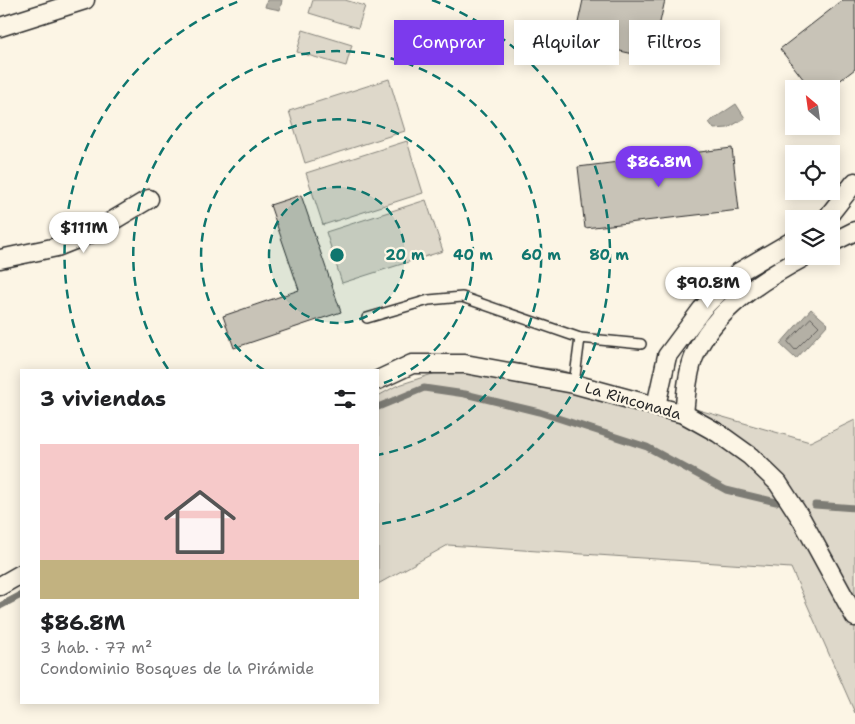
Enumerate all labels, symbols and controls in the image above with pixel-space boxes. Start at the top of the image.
chip: Comprar [394,20,504,65]
chip: Alquilar [514,20,619,65]
chip: Filtros [629,20,720,65]
north arrow [785,80,840,135]
map controls [785,80,840,265]
button: locate [785,145,840,200]
pin: $86.8M [618,146,700,188]
text: $86.8M [627,151,692,172]
button: layers [785,210,840,265]
pin: $111M [49,212,119,254]
text: $111M [60,217,108,238]
text: 20 m [385,245,425,265]
text: 40 m [453,245,493,265]
text: 60 m [521,245,561,265]
text: 80 m [589,245,629,265]
centre of rings [328,246,346,264]
pin: $90.8M [667,266,749,309]
text: $90.8M [676,272,740,293]
street label: La Rinconada [582,378,684,424]
text: 3 viviendas [40,385,166,413]
icon: filters [331,385,359,413]
icon: home [155,477,245,567]
text: $86.8M [40,609,125,637]
text: 3 hab. · 77 m² [40,637,152,658]
text: Condominio Bosques de la Pirámide [40,658,314,679]

